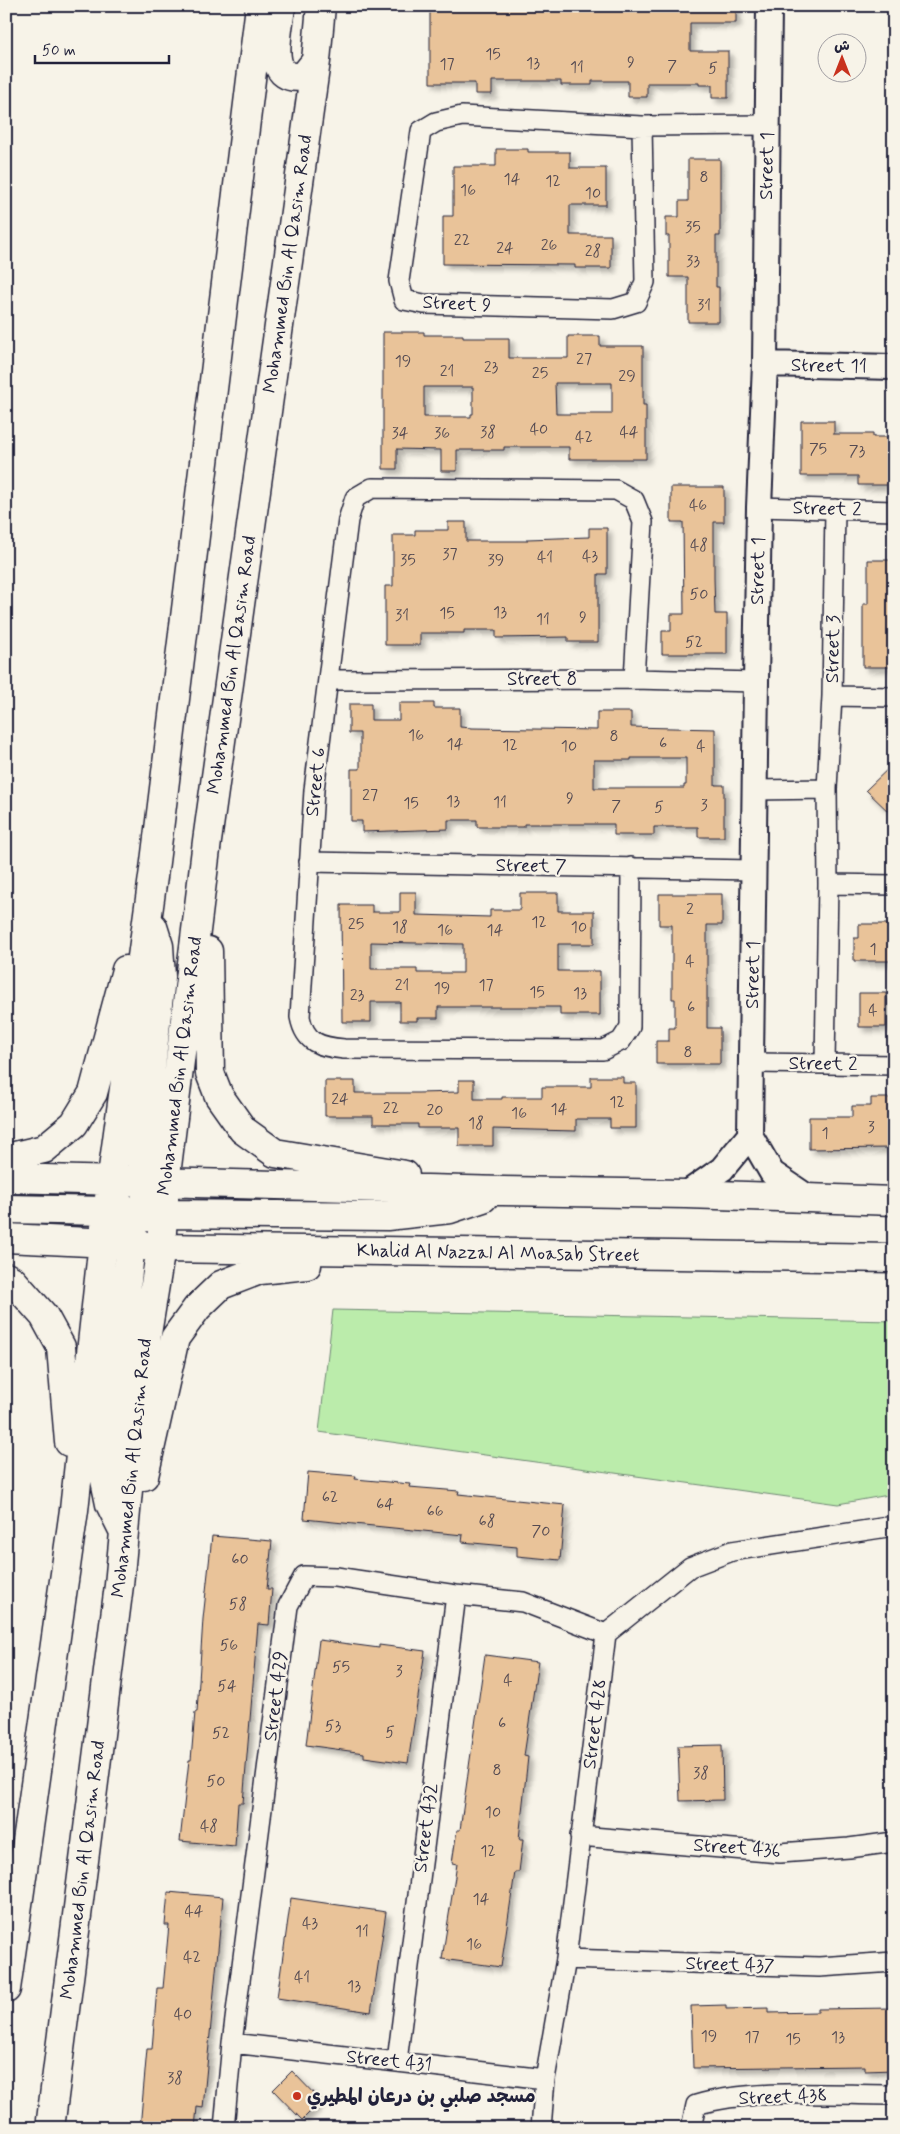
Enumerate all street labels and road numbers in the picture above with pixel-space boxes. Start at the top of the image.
street label: Street 1 [754,132,780,200]
street label: Mohammed Bin Al Qasim Road [257,133,319,395]
street label: Street 9 [422,290,492,318]
street label: Street 11 [791,353,867,379]
street label: Street 2 [792,495,862,523]
street label: Mohammed Bin Al Qasim Road [201,534,263,796]
street label: Street 1 [745,537,771,605]
street label: Street 3 [820,614,846,683]
street label: Street 8 [507,667,577,692]
street label: Street 6 [300,746,332,818]
street label: Street 7 [495,853,567,879]
street label: Mohammed Bin Al Qasim Road [152,935,208,1197]
street label: Street 1 [740,941,766,1009]
street label: Street 2 [788,1051,858,1077]
street label: Khalid Al Nazzal Al Moasab Street [356,1238,640,1268]
street label: Mohammed Bin Al Qasim Road [106,1337,158,1599]
street label: Street 429 [258,1650,294,1742]
street label: Street 428 [577,1677,613,1771]
street label: Mohammed Bin Al Qasim Road [55,1739,111,2001]
street label: Street 432 [408,1782,444,1874]
street label: Street 436 [692,1832,782,1864]
street label: Street 437 [685,1951,775,1979]
street label: Street 431 [345,2044,433,2078]
street label: Street 438 [738,2083,828,2111]

